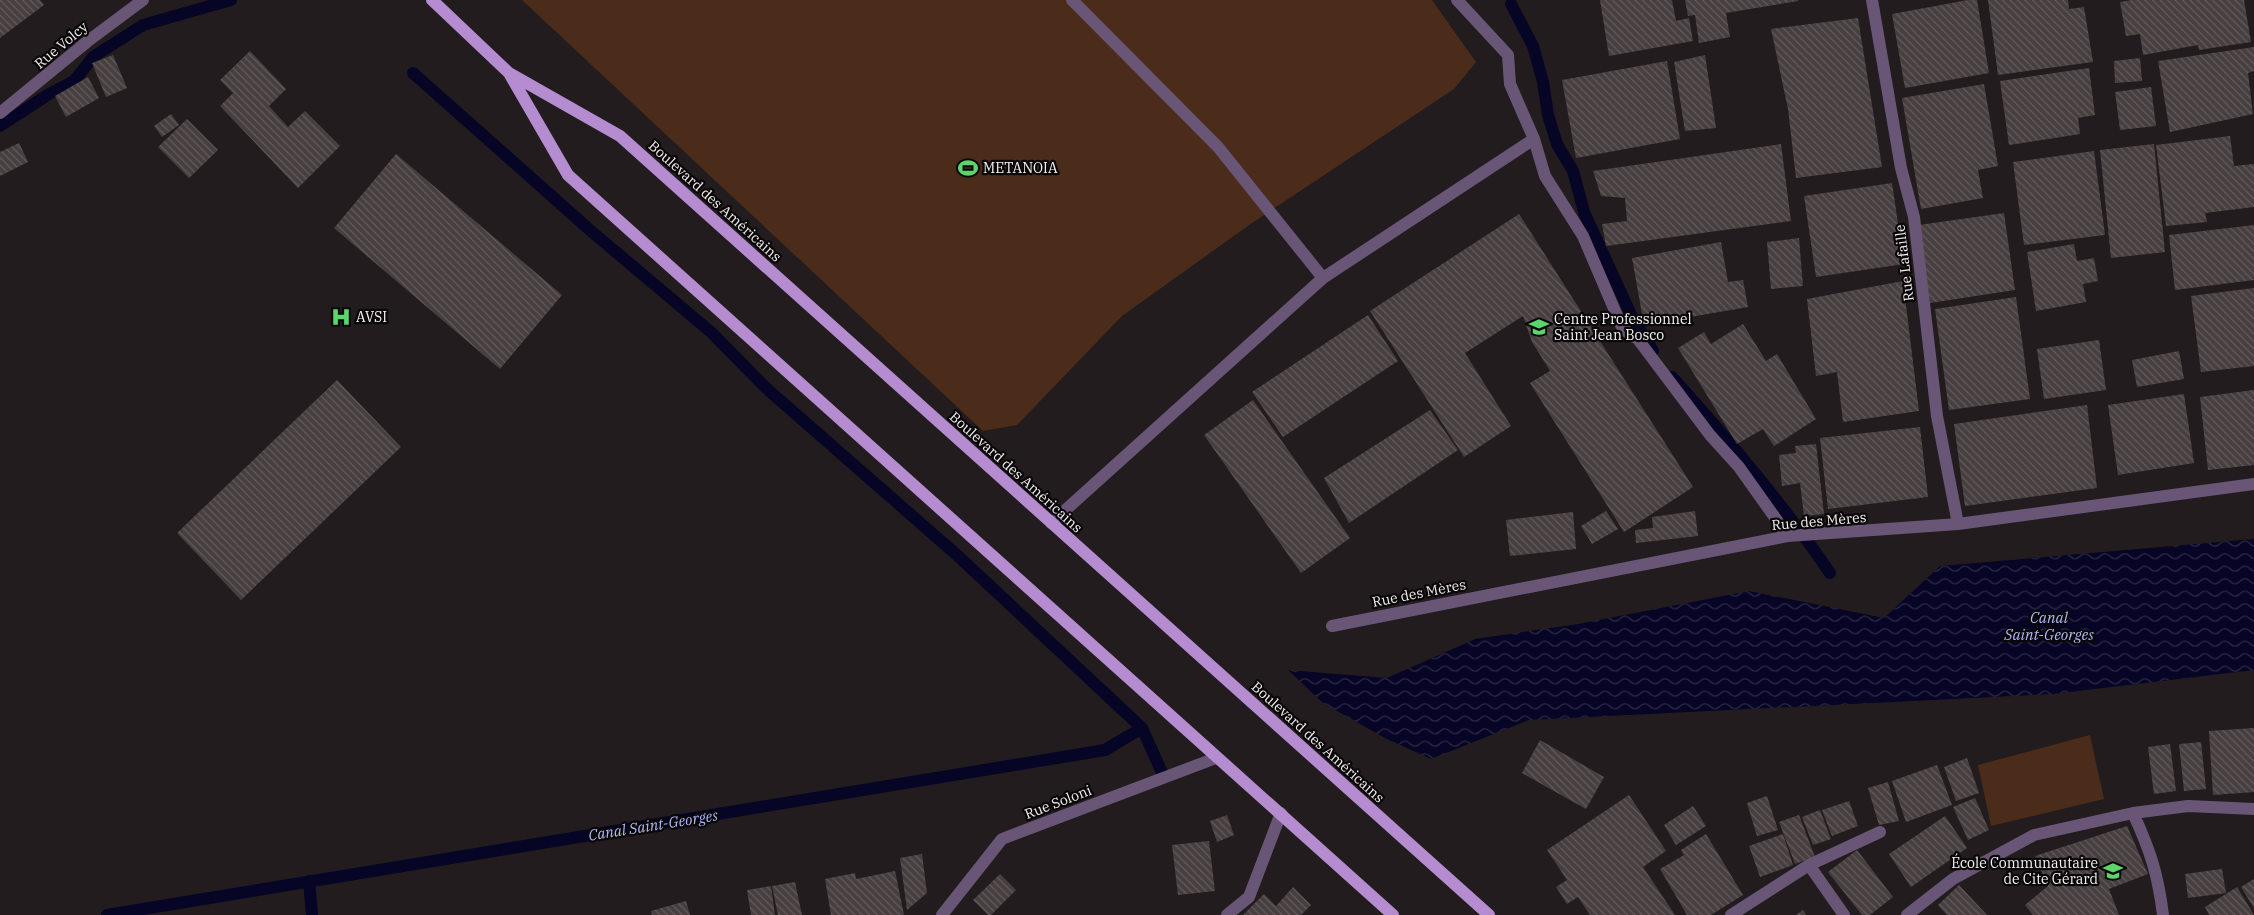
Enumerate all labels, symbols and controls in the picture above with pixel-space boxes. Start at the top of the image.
street label: Rue Volcy [31,17,92,72]
street label: Boulevard des Américains [645,137,785,266]
sports icon: METANOIA [957,157,979,179]
place label: METANOIA [983,159,1058,177]
street label: Rue Lafaille [1890,223,1918,303]
hospital icon: AVSI [330,306,352,328]
place label: AVSI [356,308,387,326]
place label: Centre Professionnel Saint Jean Bosco [1554,310,1692,344]
school or university icon: Centre Professionnel Saint Jean Bosco [1528,316,1550,338]
street label: Boulevard des Américains [946,408,1086,537]
street label: Rue des Mères [1771,508,1867,534]
street label: Rue des Mères [1371,575,1468,611]
water label: Canal Saint-Georges [2003,608,2094,644]
street label: Boulevard des Américains [1248,678,1388,807]
street label: Rue Soloni [1022,781,1094,823]
water label: Canal Saint-Georges [587,805,719,845]
place label: École Communautaire de Cite Gérard [1951,853,2098,888]
school or university icon: École Communautaire de Cite Gérard [2102,860,2124,882]

